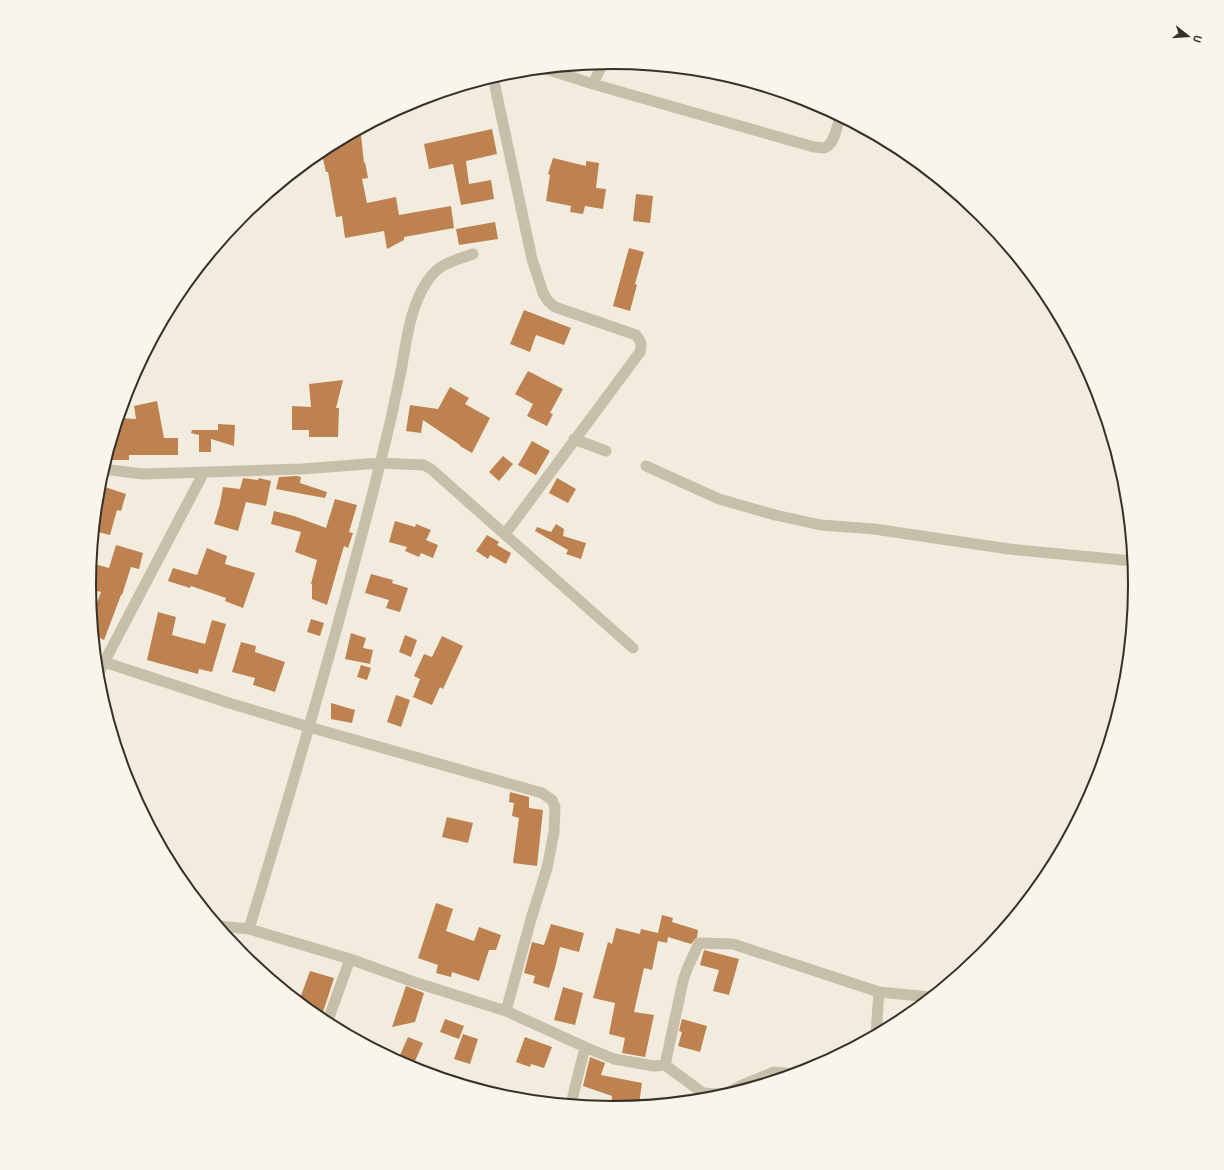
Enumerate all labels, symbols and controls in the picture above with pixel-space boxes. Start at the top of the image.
north arrow [1168,16,1208,56]
text: U [1190,34,1205,44]

